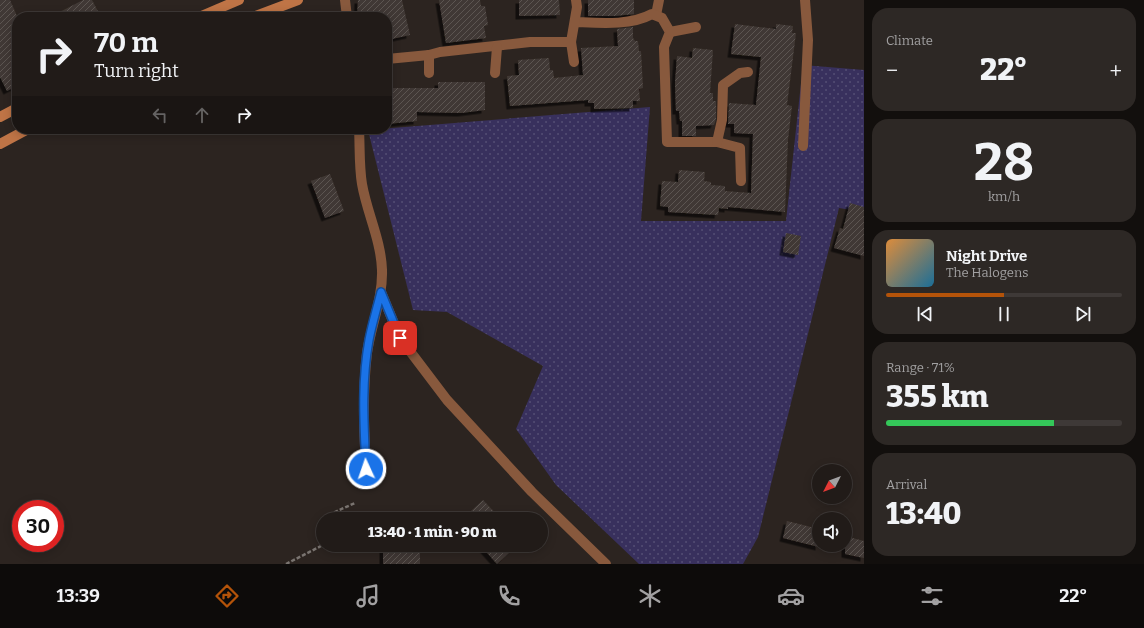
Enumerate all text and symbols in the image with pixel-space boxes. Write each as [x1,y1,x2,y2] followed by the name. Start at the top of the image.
[94,26,158,59] text: 70 m
[28,28,80,80] icon: right
[886,33,933,48] text: Climate
[980,52,1028,88] text: 22°
[886,57,898,84] text: −
[1109,57,1122,84] text: +
[94,60,179,82] text: Turn right
[149,104,171,126] icon: left
[191,104,213,126] icon: ahead
[233,104,255,126] icon: right
[974,131,1034,194] text: 28
[988,189,1020,204] text: km/h
[946,247,1027,265] text: Night Drive
[946,265,1028,280] text: The Halogens
[914,303,936,325] icon: previous
[993,303,1015,325] icon: pause
[1072,303,1094,325] icon: next
[383,321,417,355] pin
[389,327,411,349] icon: arrive
[886,360,955,375] text: Range · 71%
[886,379,988,415] text: 355 km
[345,448,387,490] position arrow
[812,464,852,504] north arrow
[812,464,852,552] map controls
[886,477,927,492] text: Arrival
[886,496,962,532] text: 13:40
[12,500,64,552] speed limit sign: 30
[812,512,852,552] button: sound
[368,523,496,541] text: 13:40 · 1 min · 90 m
[213,582,241,610] icon: directions
[354,582,382,610] icon: music
[495,582,523,610] icon: phone
[636,582,664,610] icon: climate
[777,582,805,610] icon: car
[918,582,946,610] icon: filters
[57,585,100,607] text: 13:39
[1059,585,1087,607] text: 22°

